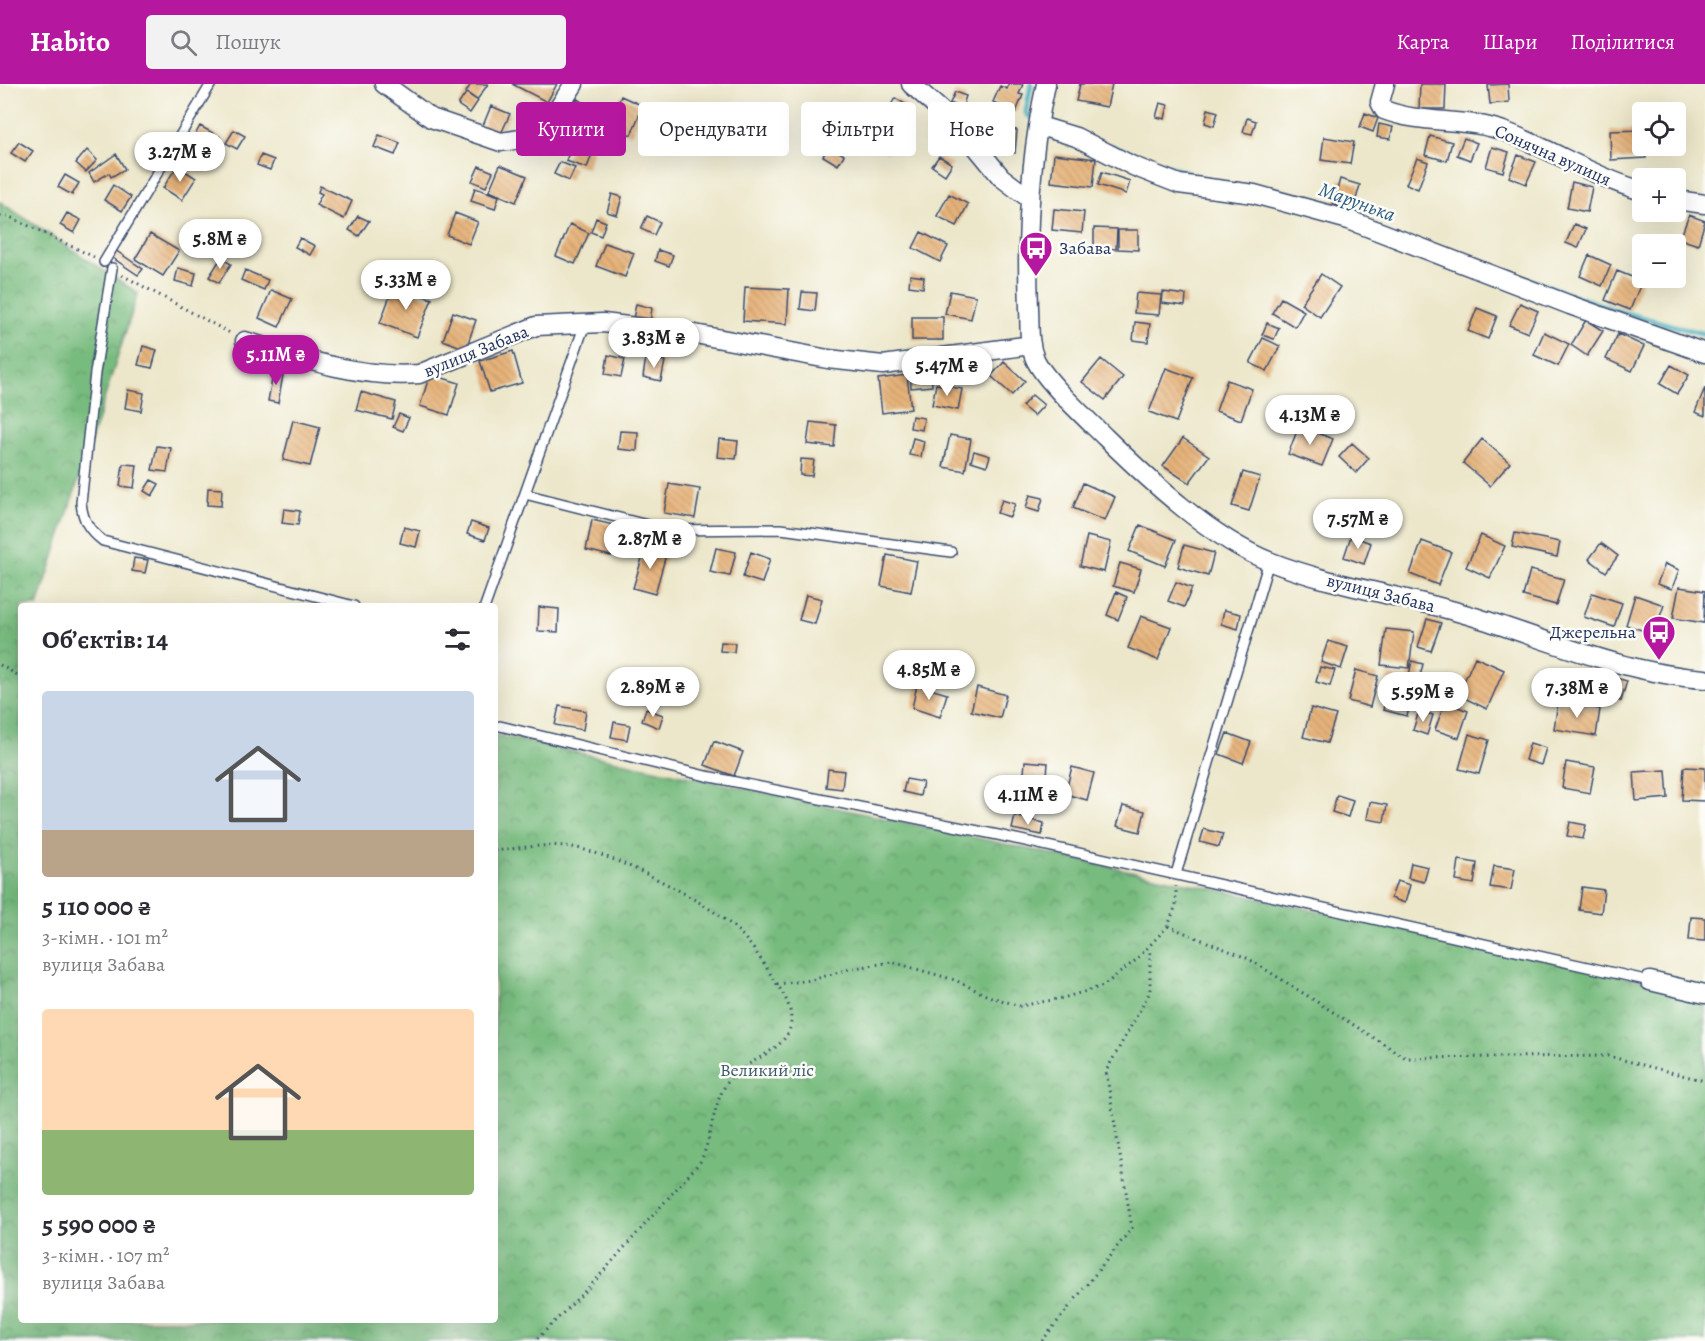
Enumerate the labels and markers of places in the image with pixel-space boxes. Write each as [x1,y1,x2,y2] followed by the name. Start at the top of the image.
[125,132,235,183] pin: 3.27M ₴
[171,219,269,270] pin: 5.8M ₴
[1018,230,1054,277] bus stop icon: Забава
[1059,236,1112,260] place label: Забава
[351,260,461,311] pin: 5.33M ₴
[599,318,709,369] pin: 3.83M ₴
[221,335,331,386] pin: 5.11M ₴
[892,346,1002,397] pin: 5.47M ₴
[1255,395,1365,446] pin: 4.13M ₴
[1303,499,1413,550] pin: 7.57M ₴
[595,519,705,570] pin: 2.87M ₴
[1641,614,1677,661] bus stop icon: Джерельна
[1550,620,1637,644] place label: Джерельна
[874,650,984,701] pin: 4.85M ₴
[598,667,708,718] pin: 2.89M ₴
[1522,668,1632,719] pin: 7.38M ₴
[1368,672,1478,723] pin: 5.59M ₴
[973,775,1083,826] pin: 4.11M ₴

